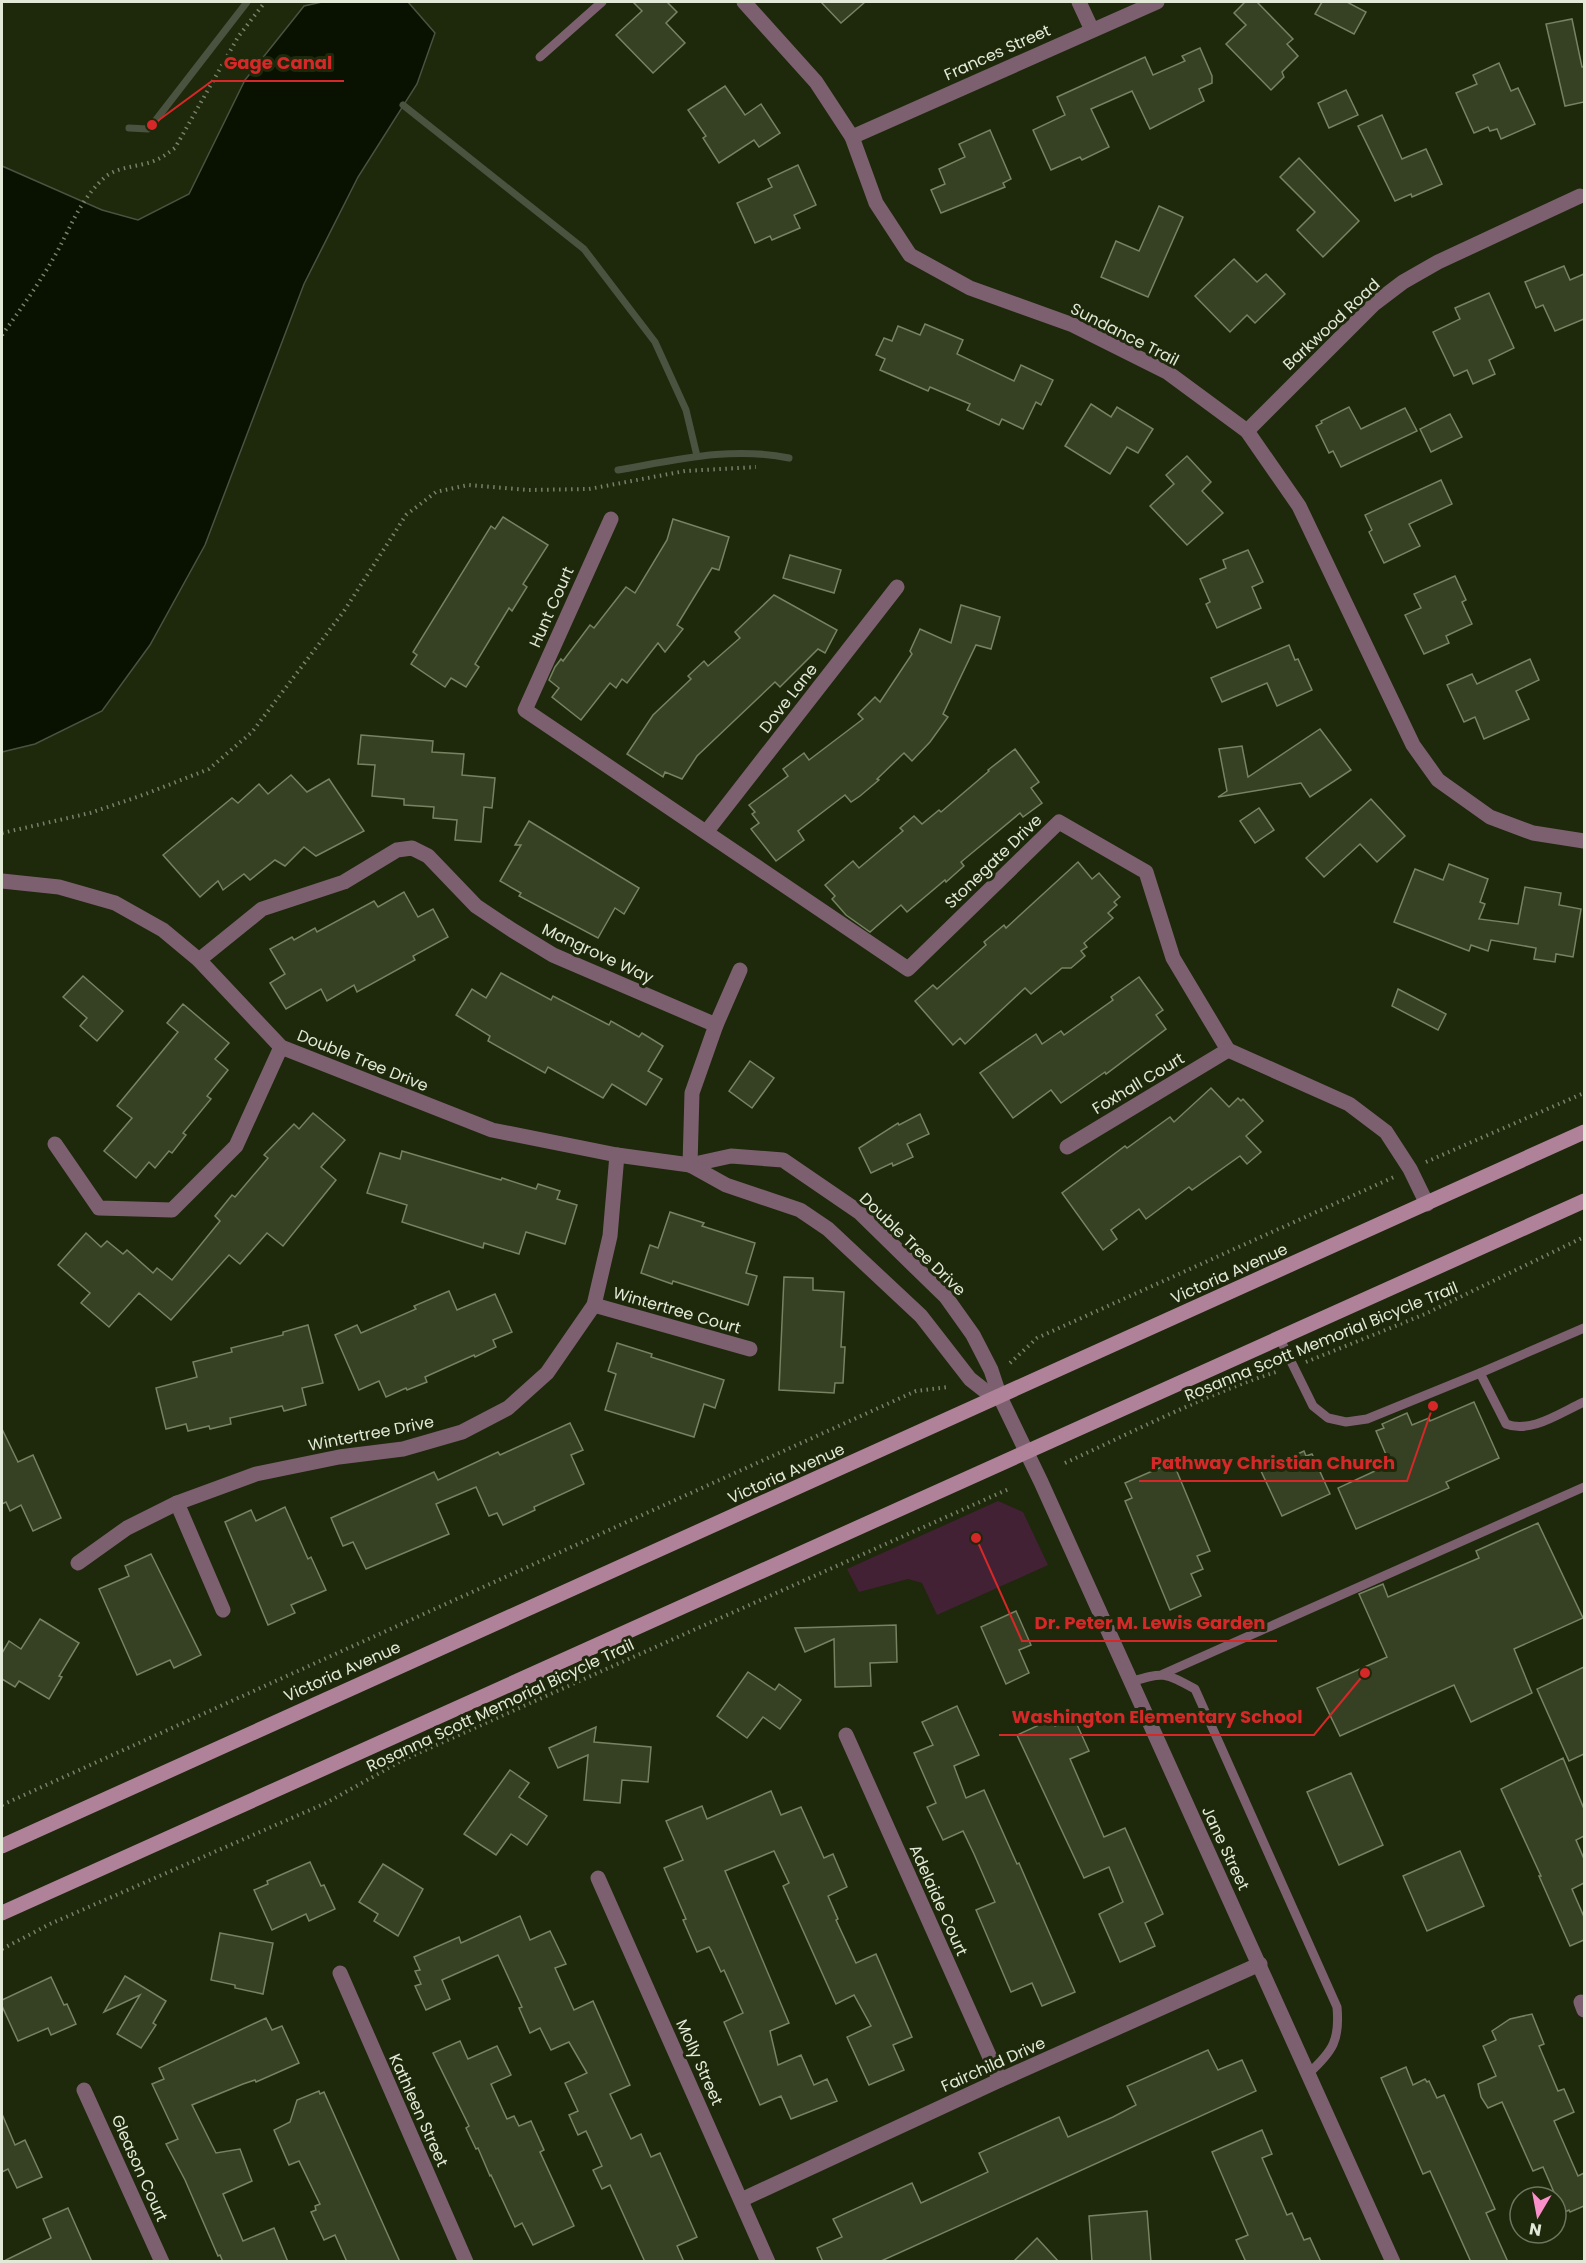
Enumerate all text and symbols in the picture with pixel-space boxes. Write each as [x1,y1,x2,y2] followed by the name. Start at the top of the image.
[940,19,1054,86] street label: Frances Street
[212,45,344,81] callout: Gage Canal
[224,50,332,75] text: Gage Canal
[1278,273,1385,375] street label: Barkwood Road
[1067,297,1183,372] street label: Sundance Trail
[523,563,580,651] street label: Hunt Court
[754,659,823,738] street label: Dove Lane
[940,809,1047,914] street label: Stonegate Drive
[538,918,657,989] street label: Mangrove Way
[294,1024,432,1097] street label: Double Tree Drive
[1088,1047,1189,1120] street label: Foxhall Court
[854,1188,971,1301] street label: Double Tree Drive
[1167,1237,1291,1310] street label: Victoria Avenue
[1181,1276,1461,1407] street label: Rosanna Scott Memorial Bicycle Trail
[610,1281,744,1340] street label: Wintertree Court
[306,1410,436,1457] street label: Wintertree Drive
[724,1437,848,1510] street label: Victoria Avenue
[1139,1445,1407,1481] callout: Pathway Christian Church
[1151,1450,1395,1475] text: Pathway Christian Church
[1022,1605,1277,1641] callout: Dr. Peter M. Lewis Garden
[1035,1610,1265,1635] text: Dr. Peter M. Lewis Garden
[363,1633,638,1778] street label: Rosanna Scott Memorial Bicycle Trail
[280,1635,404,1708] street label: Victoria Avenue
[999,1699,1314,1735] callout: Washington Elementary School
[1012,1704,1302,1729] text: Washington Elementary School
[1196,1802,1255,1894] street label: Jane Street
[904,1841,973,1960] street label: Adelaide Court
[670,2015,729,2109] street label: Molly Street
[937,2031,1049,2098] street label: Fairchild Drive
[383,2050,454,2171] street label: Kathleen Street
[106,2111,173,2225] street label: Gleason Court
[1508,2185,1568,2245] north arrow
[1528,2217,1543,2242] text: N

